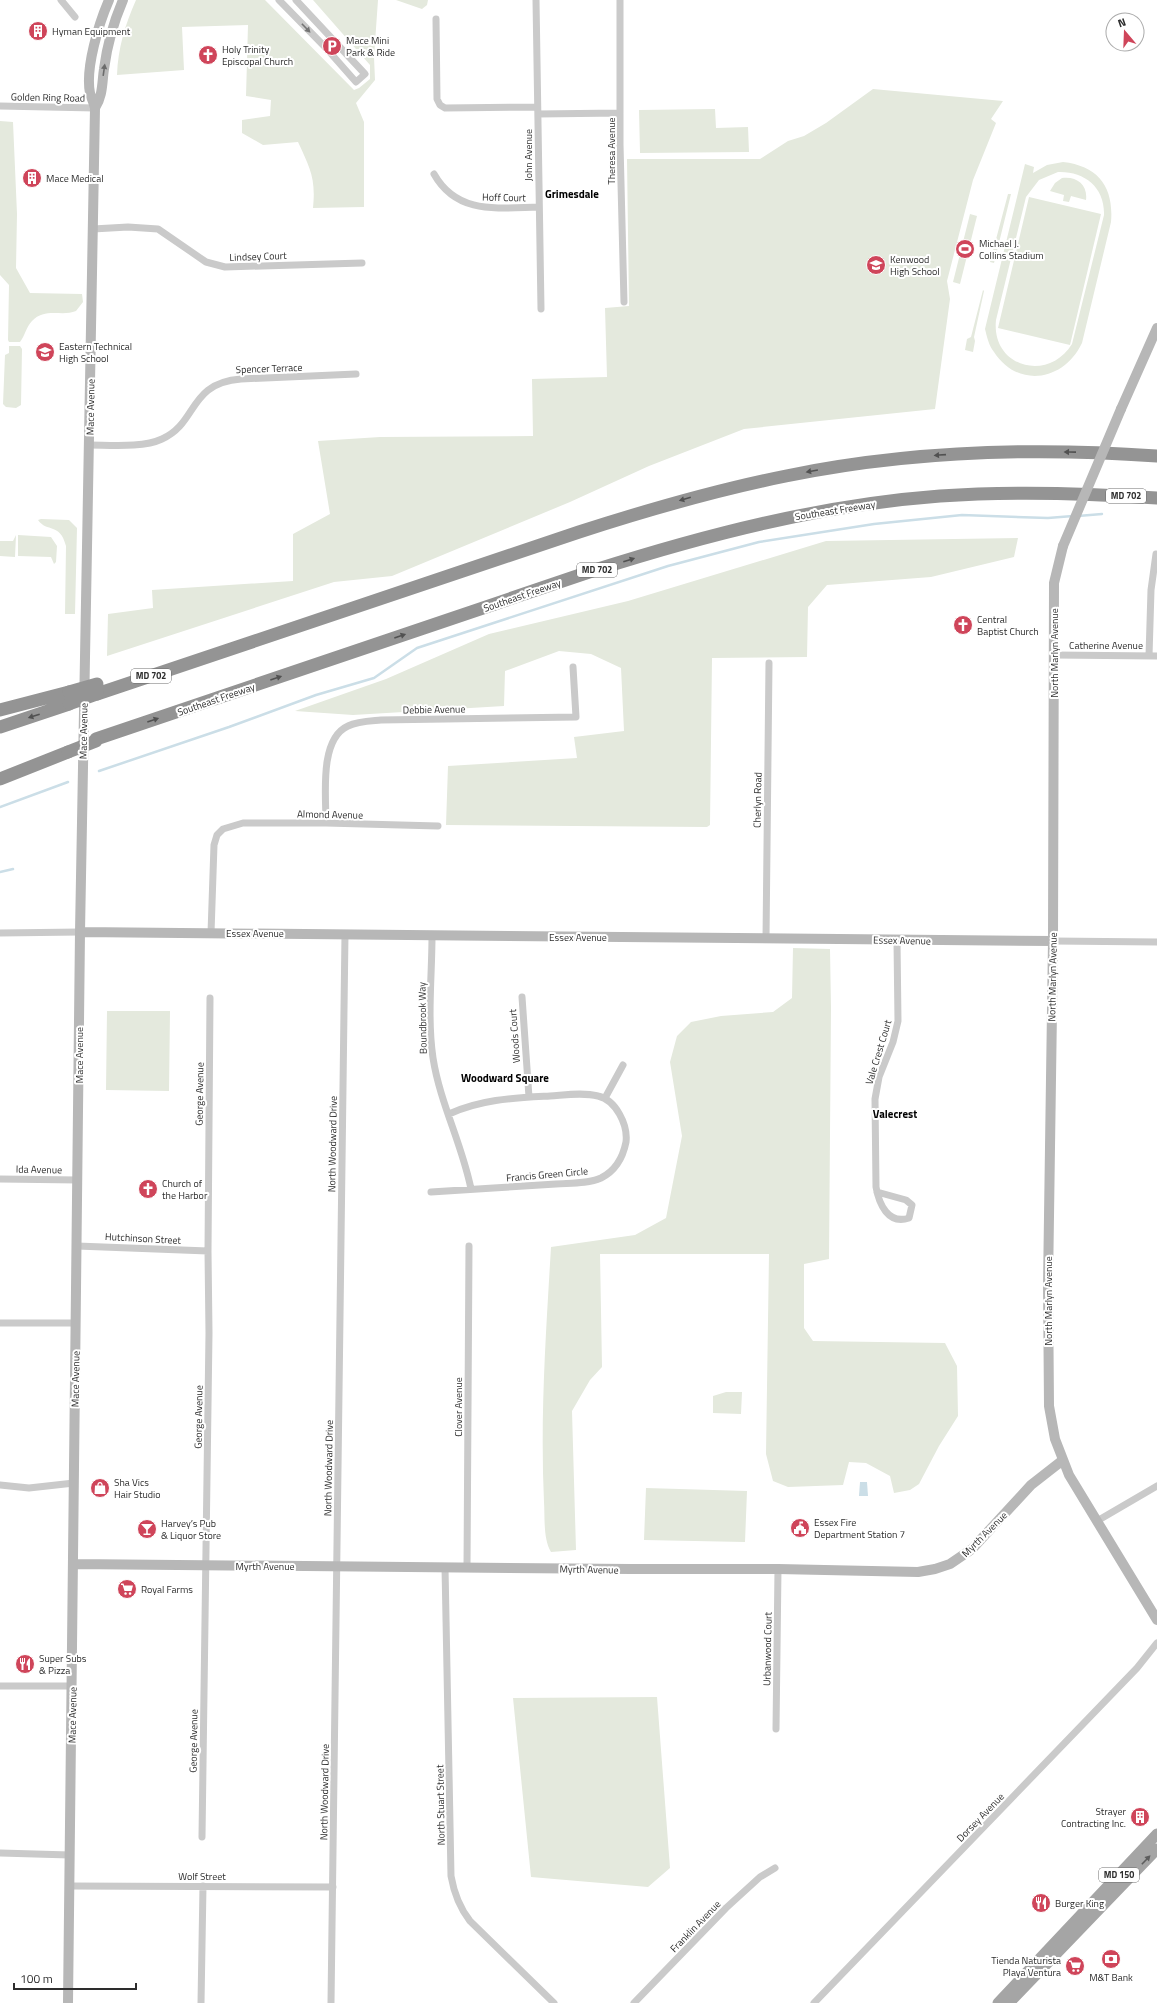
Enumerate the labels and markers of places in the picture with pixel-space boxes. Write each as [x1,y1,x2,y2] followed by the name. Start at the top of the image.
[27,20,49,42] building icon: Hyman Equipment
[52,24,131,39] place label: Hyman Equipment
[346,33,395,60] place label: Mace Mini Park & Ride
[321,35,343,57] parking icon: Mace Mini Park & Ride
[222,42,293,69] place label: Holy Trinity Episcopal Church
[197,44,219,66] church icon: Holy Trinity Episcopal Church
[21,167,43,189] building icon: Mace Medical
[46,171,104,186] place label: Mace Medical
[979,236,1044,263] place label: Michael J. Collins Stadium
[954,238,976,260] sports icon: Michael J. Collins Stadium
[890,252,940,279] place label: Kenwood High School
[865,254,887,276] school or university icon: Kenwood High School
[59,339,132,366] place label: Eastern Technical High School
[34,341,56,363] school or university icon: Eastern Technical High School
[977,612,1039,639] place label: Central Baptist Church
[952,614,974,636] church icon: Central Baptist Church
[162,1176,208,1203] place label: Church of the Harbor
[137,1178,159,1200] church icon: Church of the Harbor
[114,1475,161,1502] place label: Sha Vics Hair Studio
[89,1477,111,1499] shop icon: Sha Vics Hair Studio
[814,1515,905,1542] place label: Essex Fire Department Station 7
[161,1516,221,1543] place label: Harvey’s Pub & Liquor Store
[789,1517,811,1539] public building icon: Essex Fire Department Station 7
[136,1518,158,1540] bar icon: Harvey’s Pub & Liquor Store
[116,1578,138,1600] supermarket icon: Royal Farms
[141,1582,193,1597] place label: Royal Farms
[39,1651,87,1678] place label: Super Subs & Pizza
[14,1653,36,1675] restaurant icon: Super Subs & Pizza
[1061,1804,1127,1831] place label: Strayer Contracting Inc.
[1129,1806,1151,1828] building icon: Strayer Contracting Inc.
[1030,1892,1052,1914] restaurant icon: Burger King
[1055,1896,1104,1911] place label: Burger King
[1100,1948,1122,1970] bank icon: M&T Bank
[991,1953,1061,1980] place label: Tienda Naturista Playa Ventura
[1064,1955,1086,1977] supermarket icon: Tienda Naturista Playa Ventura
[1089,1970,1133,1985] place label: M&T Bank

